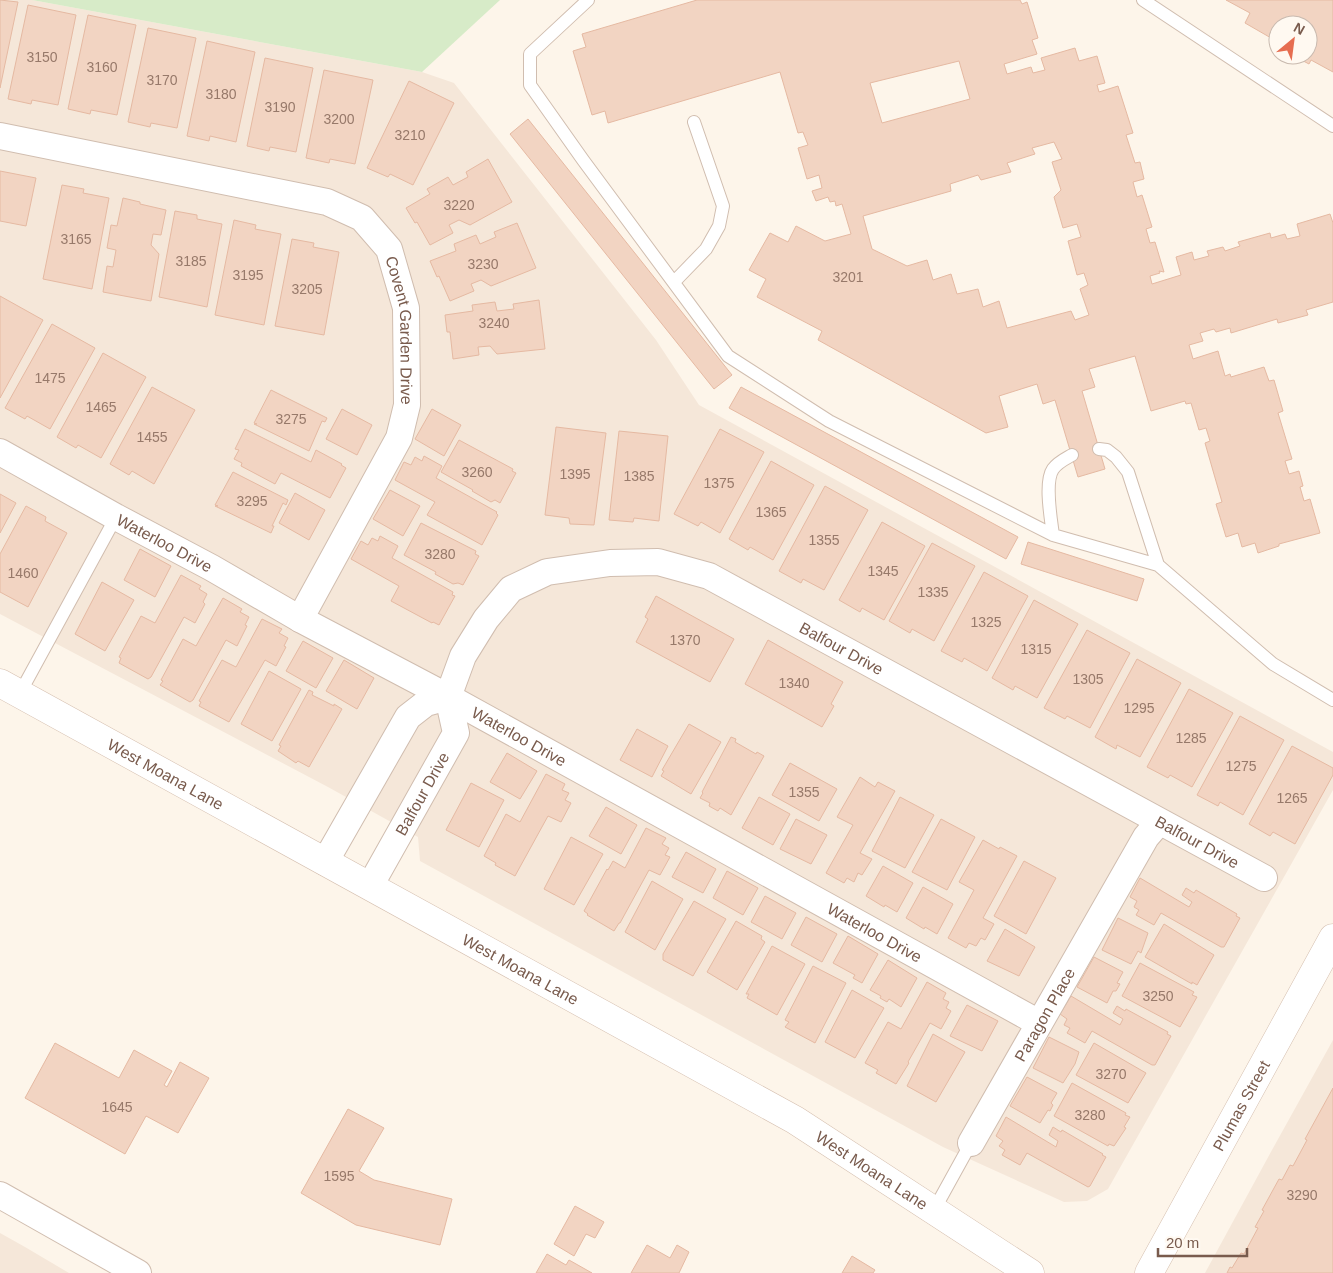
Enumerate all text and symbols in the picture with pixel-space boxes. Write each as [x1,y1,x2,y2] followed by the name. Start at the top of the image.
[1268,15,1318,65] north arrow
[1291,19,1308,38] text: N
[26,49,58,65] house number: 3150
[86,59,118,75] house number: 3160
[146,72,178,88] house number: 3170
[205,86,237,102] house number: 3180
[264,99,296,115] house number: 3190
[323,111,355,127] house number: 3200
[394,127,426,143] house number: 3210
[443,197,475,213] house number: 3220
[60,231,92,247] house number: 3165
[175,253,207,269] house number: 3185
[383,254,415,405] street label: Covent Garden Drive
[467,256,499,272] house number: 3230
[232,267,264,283] house number: 3195
[832,269,864,285] house number: 3201
[291,281,323,297] house number: 3205
[478,315,510,331] house number: 3240
[34,370,66,386] house number: 1475
[85,399,117,415] house number: 1465
[275,411,307,427] house number: 3275
[136,429,168,445] house number: 1455
[461,464,493,480] house number: 3260
[559,466,591,482] house number: 1395
[623,468,655,484] house number: 1385
[703,475,735,491] house number: 1375
[236,493,268,509] house number: 3295
[755,504,787,520] house number: 1365
[114,511,215,575] street label: Waterloo Drive
[808,532,840,548] house number: 1355
[424,546,456,562] house number: 3280
[867,563,899,579] house number: 1345
[7,565,39,581] house number: 1460
[917,584,949,600] house number: 1335
[970,614,1002,630] house number: 1325
[797,619,886,678] street label: Balfour Drive
[669,632,701,648] house number: 1370
[1020,641,1052,657] house number: 1315
[1072,671,1104,687] house number: 1305
[778,675,810,691] house number: 1340
[1123,700,1155,716] house number: 1295
[469,703,569,769] street label: Waterloo Drive
[1175,730,1207,746] house number: 1285
[105,735,227,813] street label: West Moana Lane
[392,749,452,838] street label: Balfour Drive
[1225,758,1257,774] house number: 1275
[788,784,820,800] house number: 1355
[1276,790,1308,806] house number: 1265
[1153,812,1242,871] street label: Balfour Drive
[824,900,925,965] street label: Waterloo Drive
[460,930,582,1008] street label: West Moana Lane
[1011,965,1078,1064] street label: Paragon Place
[1142,988,1174,1004] house number: 3250
[1209,1057,1273,1154] street label: Plumas Street
[1095,1066,1127,1082] house number: 3270
[101,1099,133,1115] house number: 1645
[1074,1107,1106,1123] house number: 3280
[813,1128,931,1213] street label: West Moana Lane
[323,1168,355,1184] house number: 1595
[1286,1187,1318,1203] house number: 3290
[1158,1226,1247,1258] scale bar
[1166,1234,1199,1251] text: 20 m

